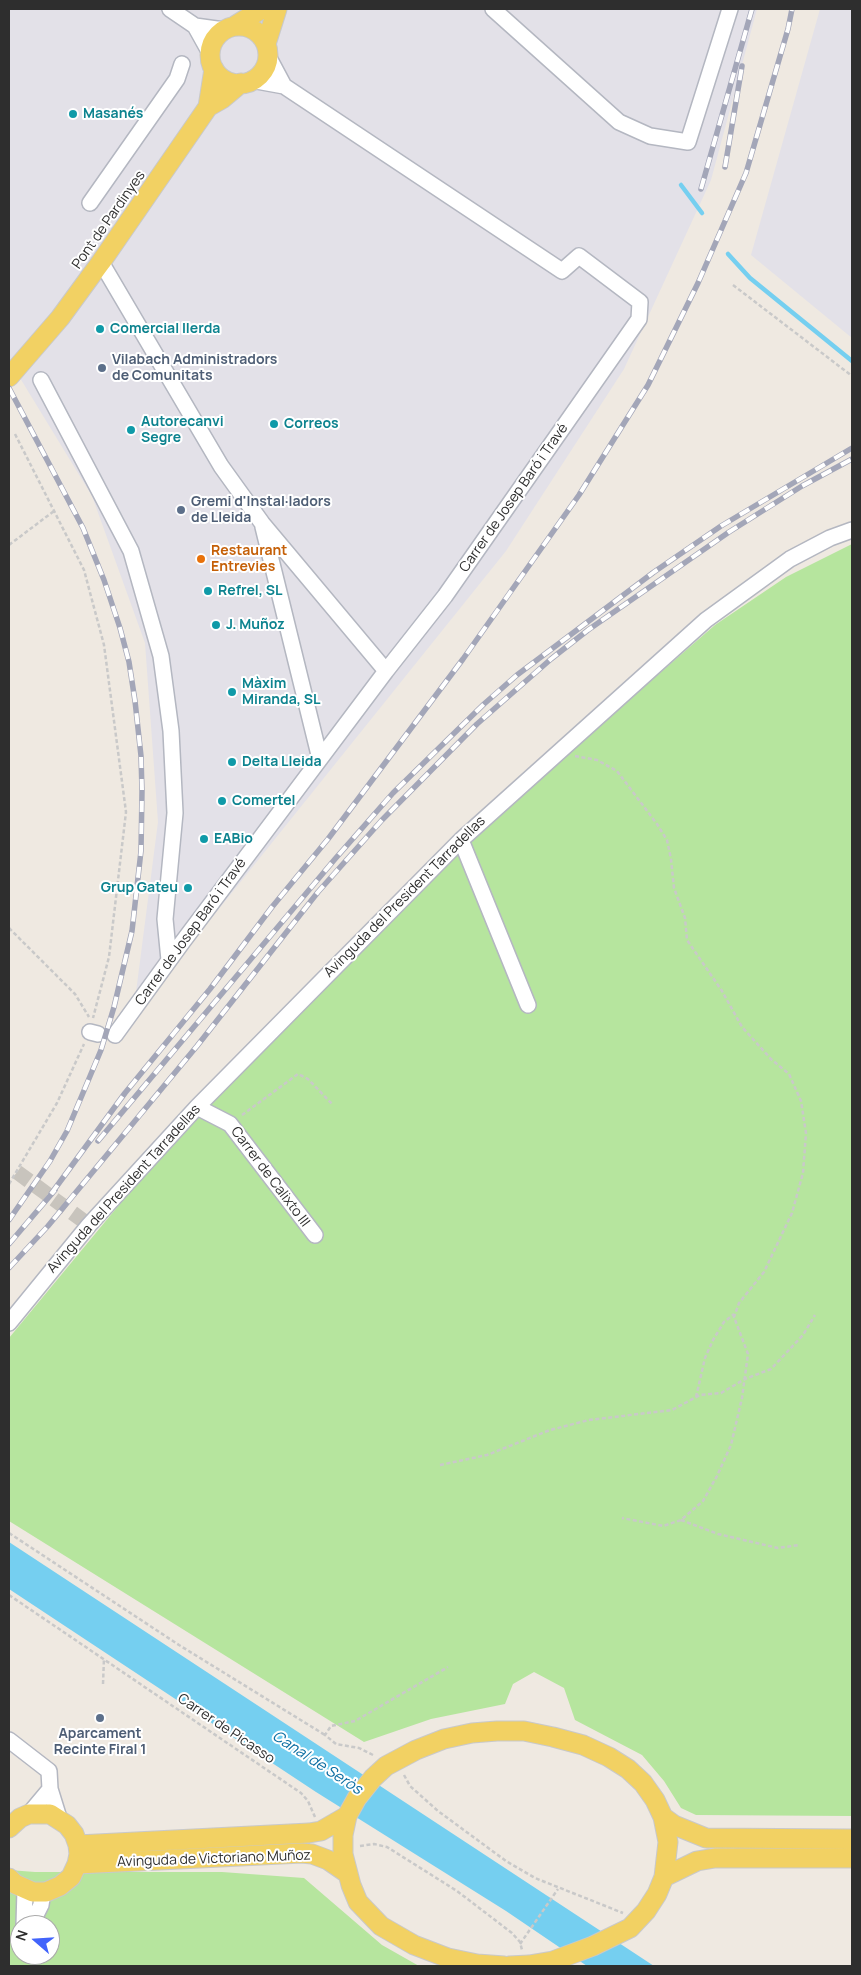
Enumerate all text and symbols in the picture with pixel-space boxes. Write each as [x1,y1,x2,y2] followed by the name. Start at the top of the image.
[83,106,143,122] place label: Masanés
[67,108,79,120] marker: Masanés
[69,168,149,272] street label: Pont de Pardinyes
[110,321,220,337] place label: Comercial Ilerda
[94,323,106,335] marker: Comercial Ilerda
[112,352,277,384] place label: Vilabach Administradors de Comunitats
[96,362,108,374] marker: Vilabach Administradors de Comunitats
[141,414,224,447] place label: Autorecanvi Segre
[284,416,339,432] place label: Correos
[268,418,280,430] marker: Correos
[456,420,572,576] street label: Carrer de Josep Baró i Travé
[125,424,137,436] marker: Autorecanvi Segre
[191,494,331,526] place label: Gremi d'Instal·ladors de Lleida
[175,504,187,516] marker: Gremi d'Instal·ladors de Lleida
[211,543,287,576] place label: Restaurant Entrevies
[195,553,207,565] marker: Restaurant Entrevies
[218,583,282,599] place label: Refrel, SL
[202,585,214,597] marker: Refrel, SL
[226,617,285,633] place label: J. Muñoz
[210,619,222,631] marker: J. Muñoz
[242,676,320,709] place label: Màxim Miranda, SL
[226,686,238,698] marker: Màxim Miranda, SL
[242,754,322,770] place label: Delta Lleida
[226,756,238,768] marker: Delta Lleida
[232,793,296,809] place label: Comertel
[216,795,228,807] marker: Comertel
[321,813,489,981] street label: Avinguda del President Tarradellas
[214,831,253,847] place label: EABio
[198,833,210,845] marker: EABio
[132,855,250,1009] street label: Carrer de Josep Baró i Travé
[101,880,178,896] place label: Grup Gateu
[182,882,194,894] marker: Grup Gateu
[44,1101,204,1277] street label: Avinguda del President Tarradellas
[227,1124,313,1230] street label: Carrer de Calixto III
[174,1690,278,1768] street label: Carrer de Picasso
[94,1712,106,1724] marker: Aparcament Recinte Firal 1
[54,1726,146,1758] place label: Aparcament Recinte Firal 1
[269,1727,365,1799] water label: Canal de Seròs
[117,1847,311,1871] street label: Avinguda de Victoriano Muñoz
[10,1915,60,1965] north arrow
[11,1927,32,1943] text: N

